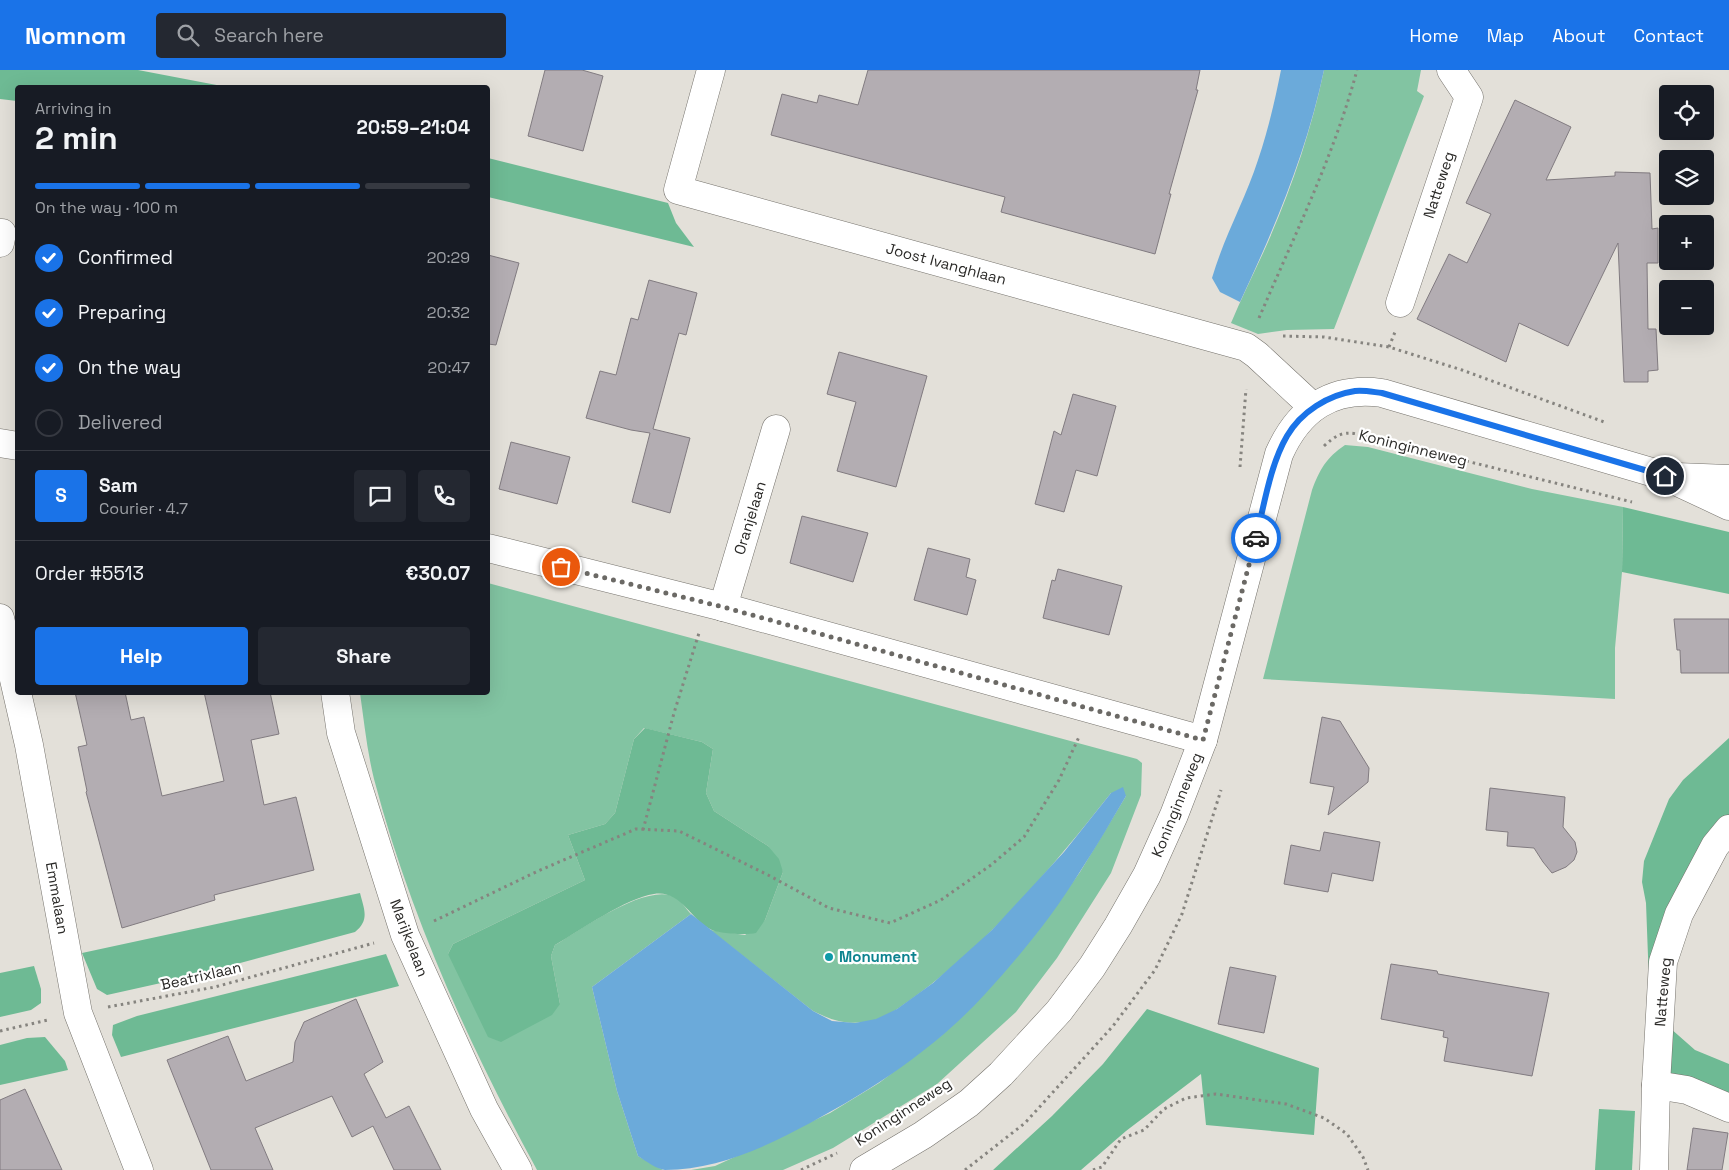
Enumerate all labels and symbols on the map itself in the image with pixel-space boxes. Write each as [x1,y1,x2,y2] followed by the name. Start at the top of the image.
[1419,149,1458,221] street label: Natteweg
[884,238,1008,289] street label: Joost Ivanghlaan
[1357,425,1469,470] street label: Koninginneweg
[1644,455,1686,497] pin
[729,479,770,557] street label: Oranjelaan
[1231,513,1281,563] courier
[540,546,582,588] pin
[1147,750,1206,860] street label: Koninginneweg
[42,860,73,936] street label: Emmalaan
[386,896,433,979] street label: Marijkelaan
[839,947,917,966] place label: Monument
[823,951,835,963] marker: Monument
[159,957,243,994] street label: Beatrixlaan
[1650,957,1675,1027] street label: Natteweg
[851,1073,954,1150] street label: Koninginneweg

